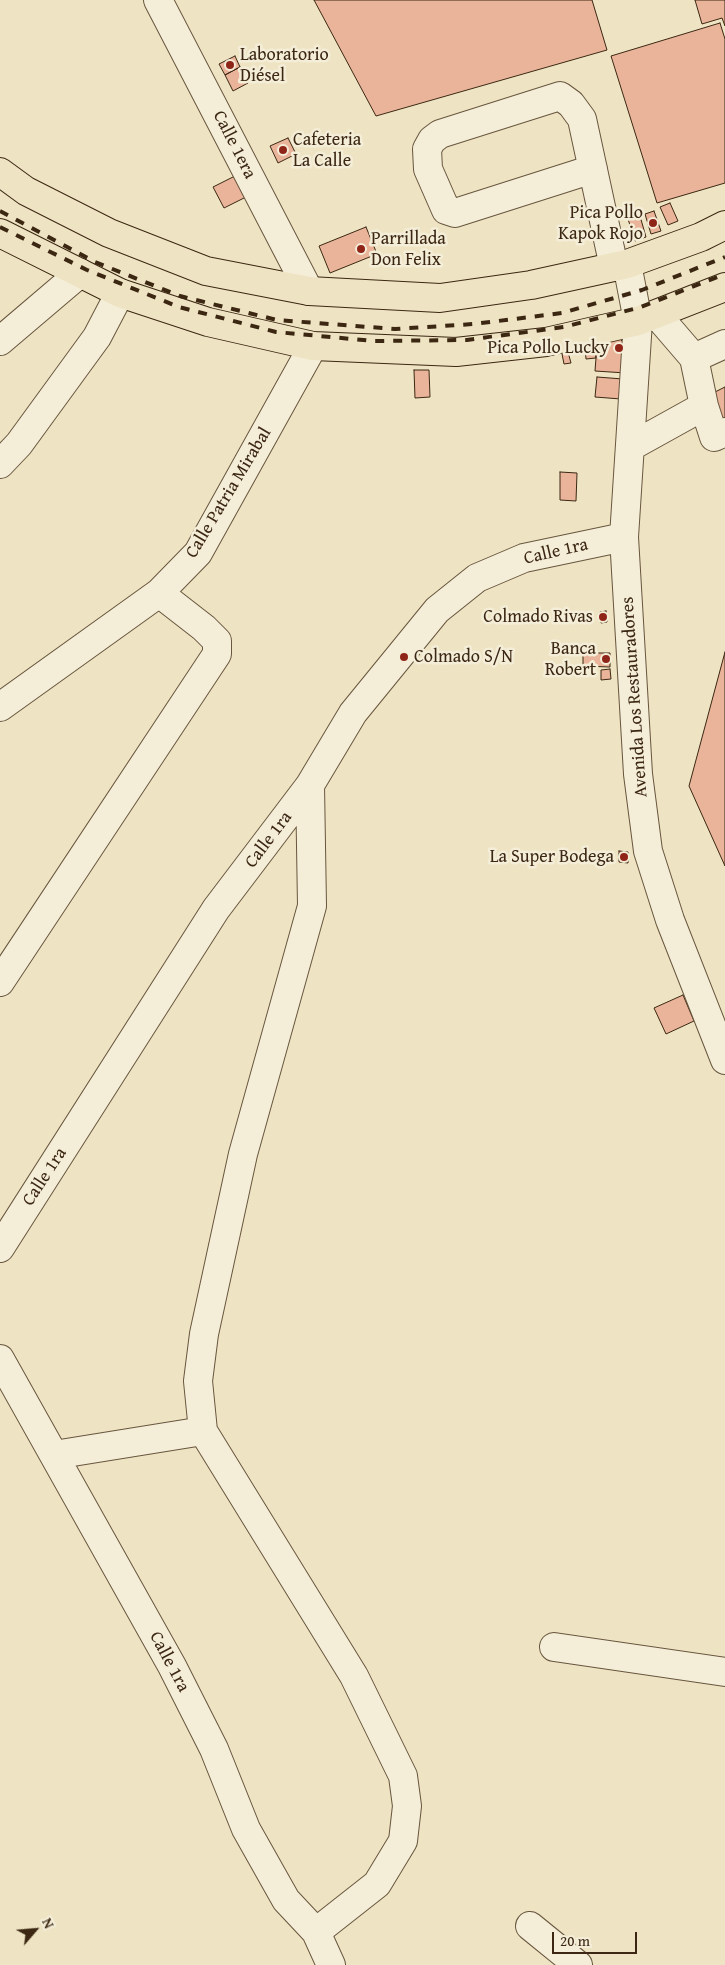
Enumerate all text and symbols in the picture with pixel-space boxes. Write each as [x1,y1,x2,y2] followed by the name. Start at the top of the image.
[240,44,329,86] place label: Laboratorio Diésel
[224,59,236,71] marker: Laboratorio Diésel
[208,107,260,183] street label: Calle 1era
[293,129,361,172] place label: Cafeteria La Calle
[277,144,289,156] marker: Cafeteria La Calle
[558,202,643,244] place label: Pica Pollo Kapok Rojo
[647,217,659,229] marker: Pica Pollo Kapok Rojo
[371,228,446,270] place label: Parrillada Don Felix
[355,243,367,255] marker: Parrillada Don Felix
[487,337,609,359] place label: Pica Pollo Lucky
[613,342,625,354] marker: Pica Pollo Lucky
[181,424,277,562] street label: Calle Patria Mirabal
[522,534,590,570] street label: Calle 1ra
[617,596,653,798] street label: Avenida Los Restauradores
[483,606,593,628] place label: Colmado Rivas
[597,611,609,623] marker: Colmado Rivas
[545,638,596,681] place label: Banca Robert
[414,646,513,668] place label: Colmado S/N
[398,651,410,663] marker: Colmado S/N
[600,653,612,665] marker: Banca Robert
[241,807,297,873] street label: Calle 1ra
[490,846,614,868] place label: La Super Bodega
[618,851,630,863] marker: La Super Bodega
[18,1144,72,1210] street label: Calle 1ra
[144,1628,194,1696] street label: Calle 1ra
[10,1905,60,1955] north arrow
[37,1914,59,1932] text: N
[555,1922,640,1954] scale bar
[560,1930,590,1951] text: 20 m

